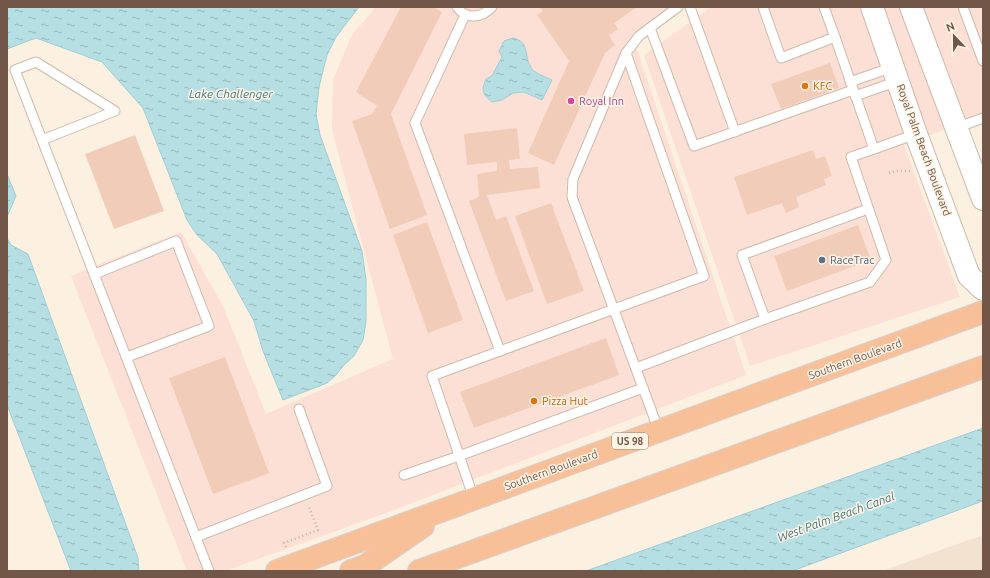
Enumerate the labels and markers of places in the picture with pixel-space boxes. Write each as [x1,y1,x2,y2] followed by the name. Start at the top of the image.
[813,80,832,92] place label: KFC
[800,81,810,91] marker: KFC
[579,95,624,107] place label: Royal Inn
[566,96,576,106] marker: Royal Inn
[830,254,874,266] place label: RaceTrac
[817,255,827,265] marker: RaceTrac
[542,395,588,407] place label: Pizza Hut
[529,396,539,406] marker: Pizza Hut

